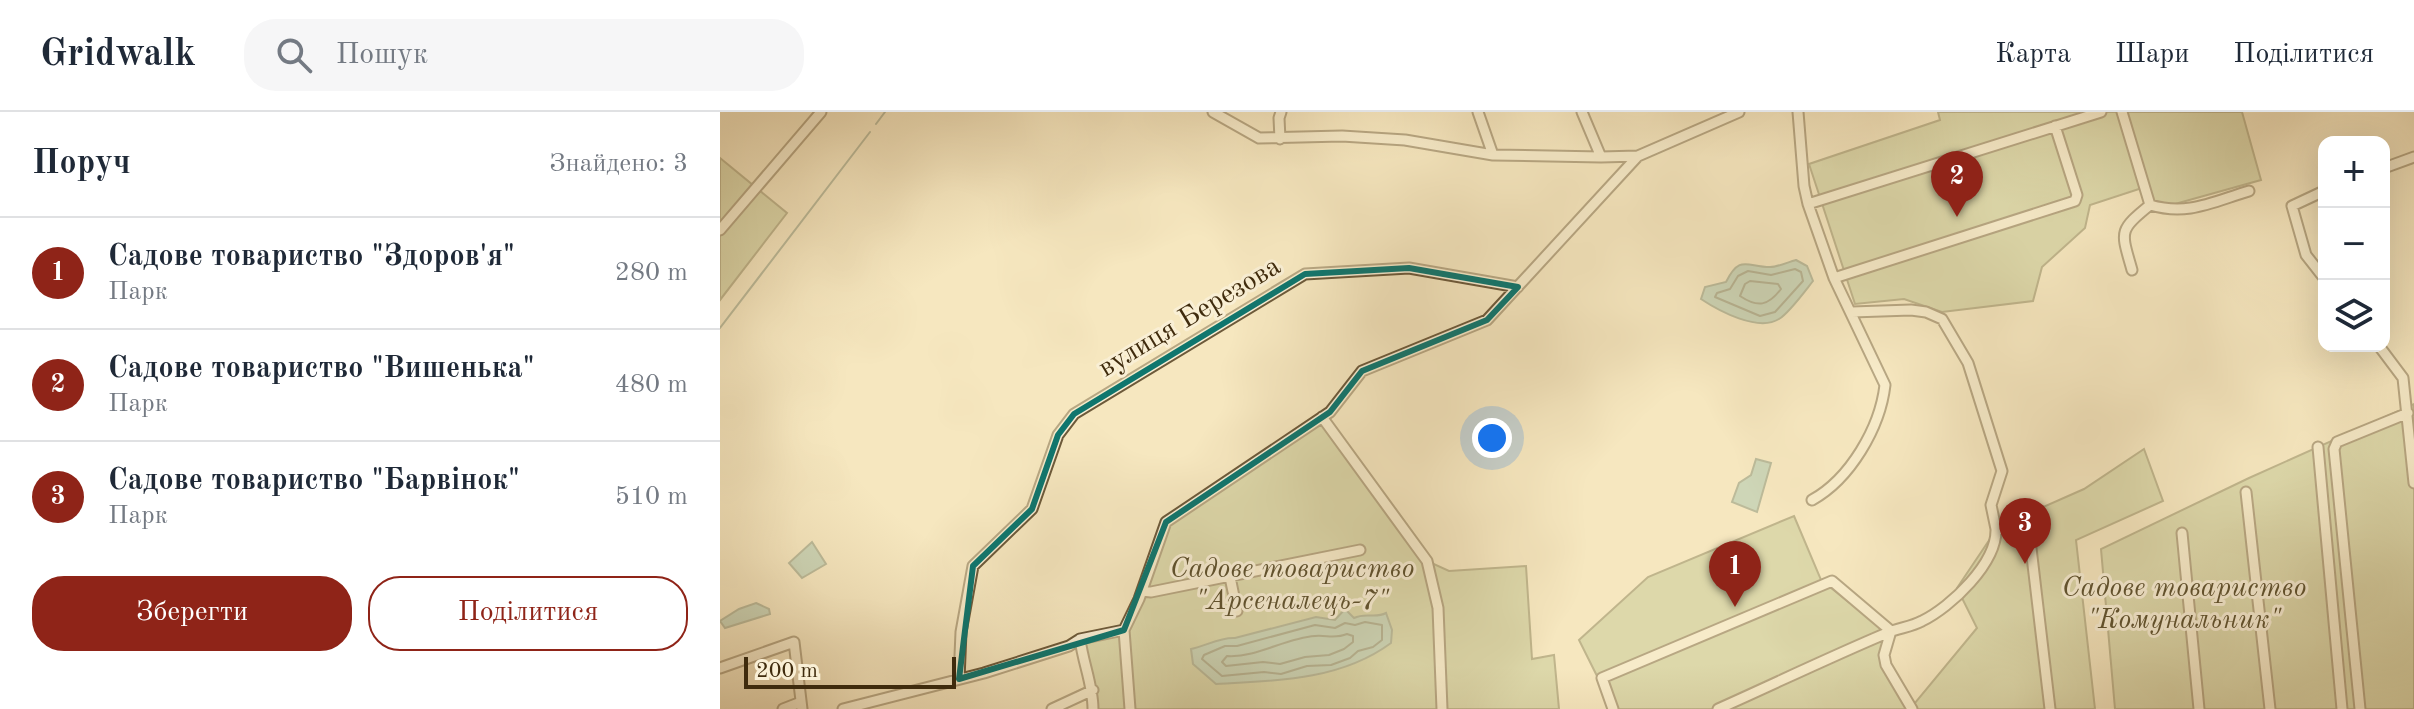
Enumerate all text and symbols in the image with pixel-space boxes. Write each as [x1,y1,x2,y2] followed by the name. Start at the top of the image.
[244,19,804,91] search box
[272,33,316,77] icon: search
[40,36,196,74] text: Gridwalk
[336,40,428,70] text: Пошук
[1995,41,2071,69] text: Карта
[2115,41,2189,69] text: Шари
[2233,41,2374,69] text: Поділитися
[2318,136,2390,352] map controls
[2318,136,2390,208] button: +
[32,147,131,181] text: Поруч
[549,151,688,177] text: Знайдено: 3
[1931,151,1983,217] pin: 2
[2318,208,2390,280] button: −
[108,242,515,272] text: Садове товариство "Здоров'я"
[1094,253,1286,383] street label: вулиця Березова
[50,260,66,286] text: 1
[615,260,688,286] text: 280 m
[108,279,168,305] text: Парк
[2318,280,2390,352] button: layers
[108,354,535,384] text: Садове товариство "Вишенька"
[50,372,66,398] text: 2
[615,372,688,398] text: 480 m
[108,391,168,417] text: Парк
[1472,418,1512,458] your location
[108,466,520,496] text: Садове товариство "Барвінок"
[50,484,66,510] text: 3
[615,484,688,510] text: 510 m
[1999,498,2051,564] pin: 3
[108,503,168,529] text: Парк
[1709,541,1761,607] pin: 1
[1170,556,1414,616] park label: Садове товариство "Арсеналець-7"
[2062,575,2306,635] park label: Садове товариство "Комунальник"
[32,576,352,651] button: Зберегти
[368,576,688,651] button: Поділитися
[744,653,956,689] scale bar
[756,660,818,682] text: 200 m

